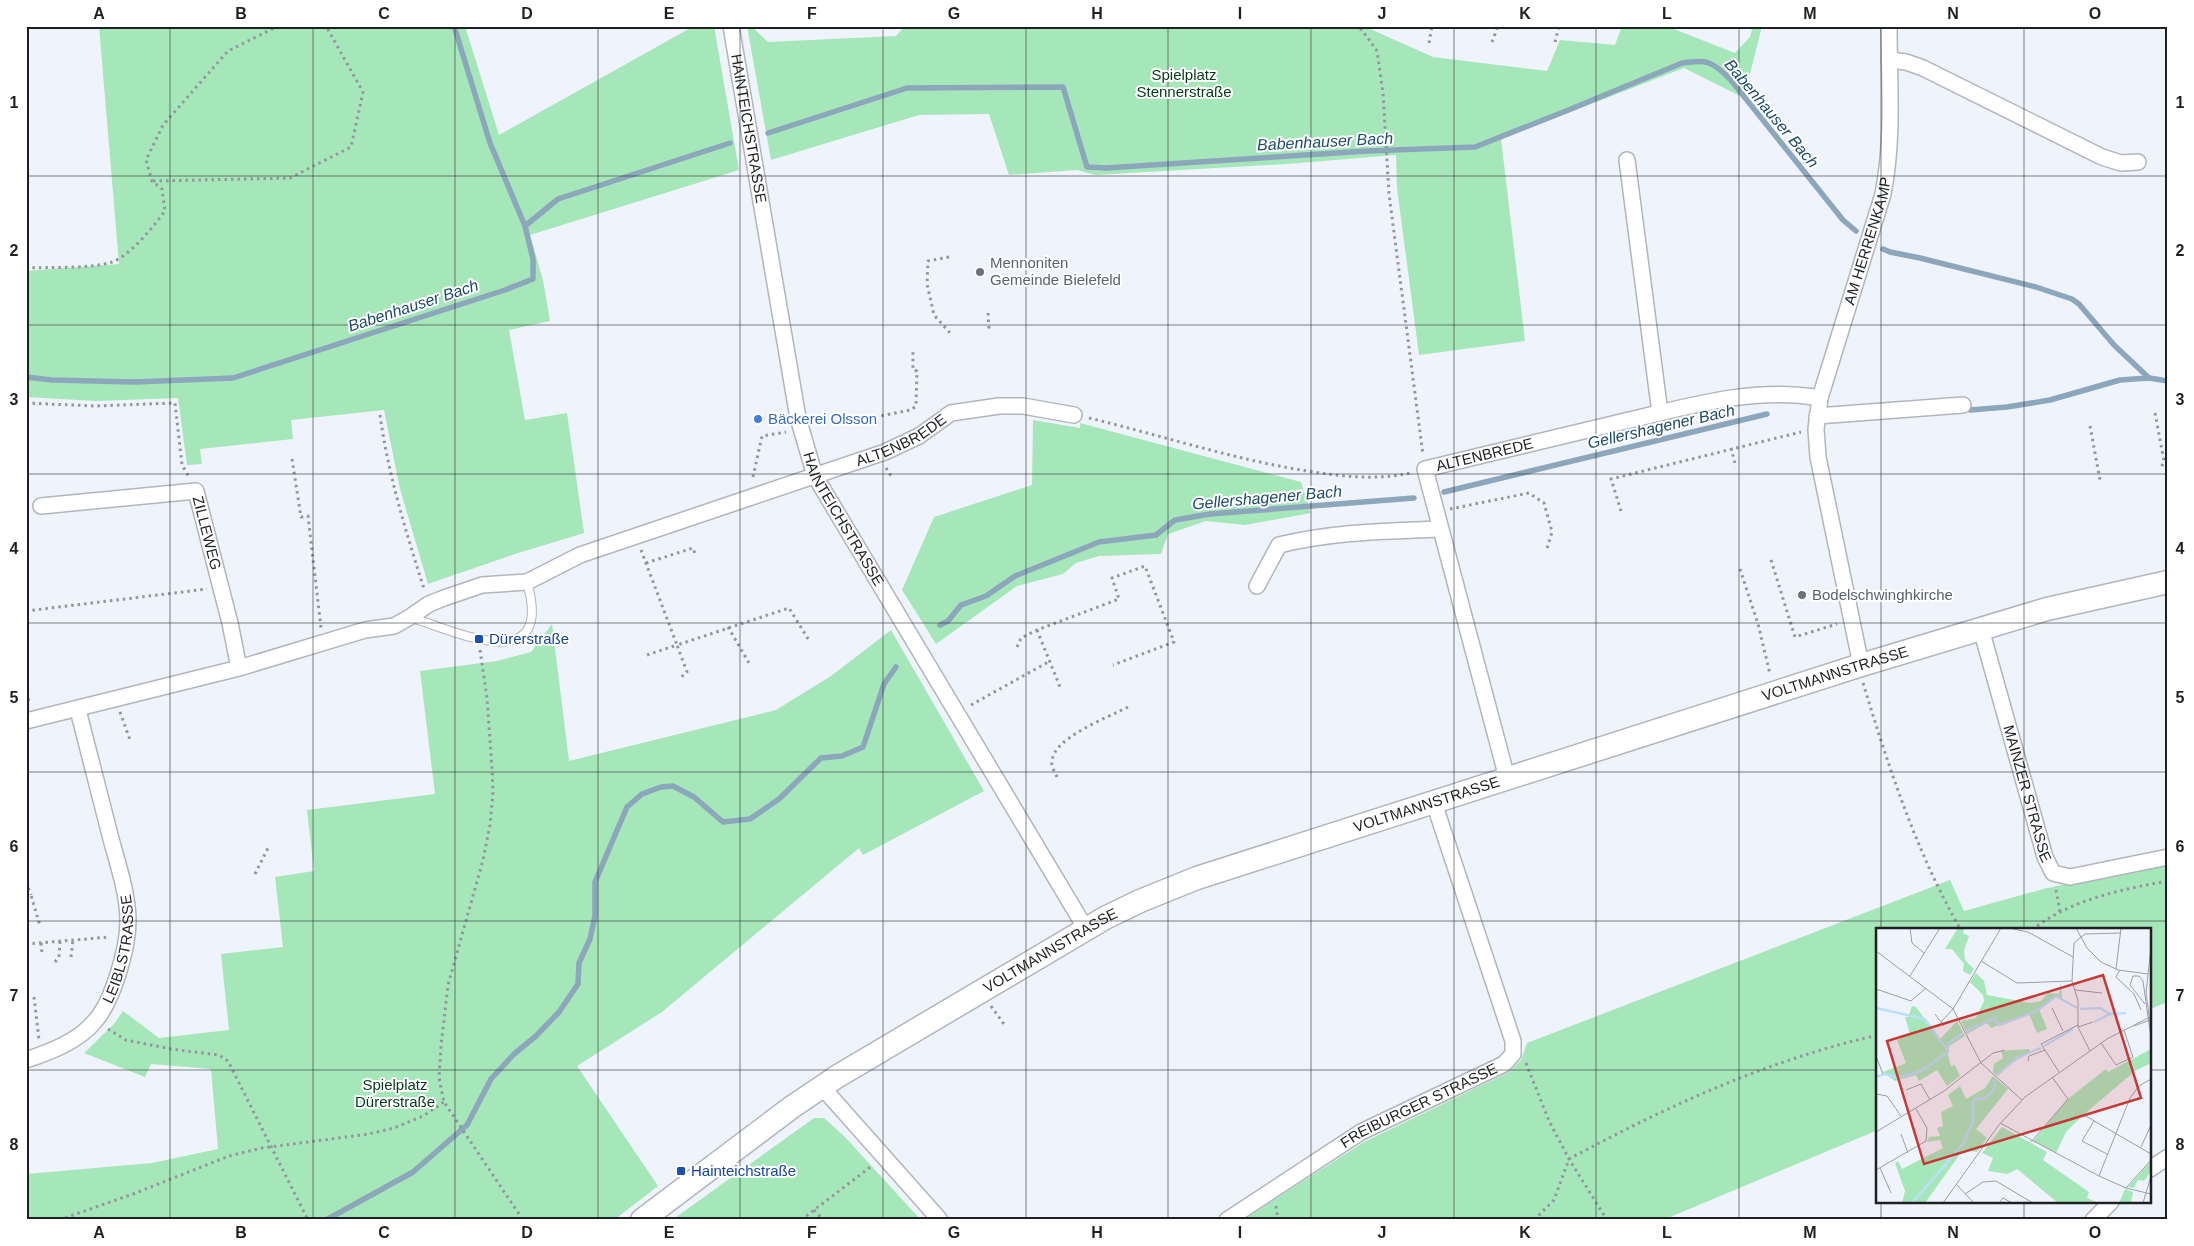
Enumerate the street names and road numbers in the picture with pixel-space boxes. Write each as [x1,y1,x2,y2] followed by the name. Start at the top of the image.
[728,53,770,204] street label: HAINTEICHSTRASSE
[1840,176,1894,307] street label: AM HERRENKAMP
[854,410,949,469] street label: ALTENBREDE
[1434,434,1535,474] street label: ALTENBREDE
[800,450,888,589] street label: HAINTEICHSTRASSE
[190,494,225,572] street label: ZILLEWEG
[1760,642,1910,704] street label: VOLTMANNSTRASSE
[2000,723,2055,865] street label: MAINZER STRASSE
[1351,773,1502,835] street label: VOLTMANNSTRASSE
[99,893,136,1006] street label: LEIBLSTRASSE
[980,904,1120,996] street label: VOLTMANNSTRASSE
[1337,1059,1500,1151] street label: FREIBURGER STRASSE

